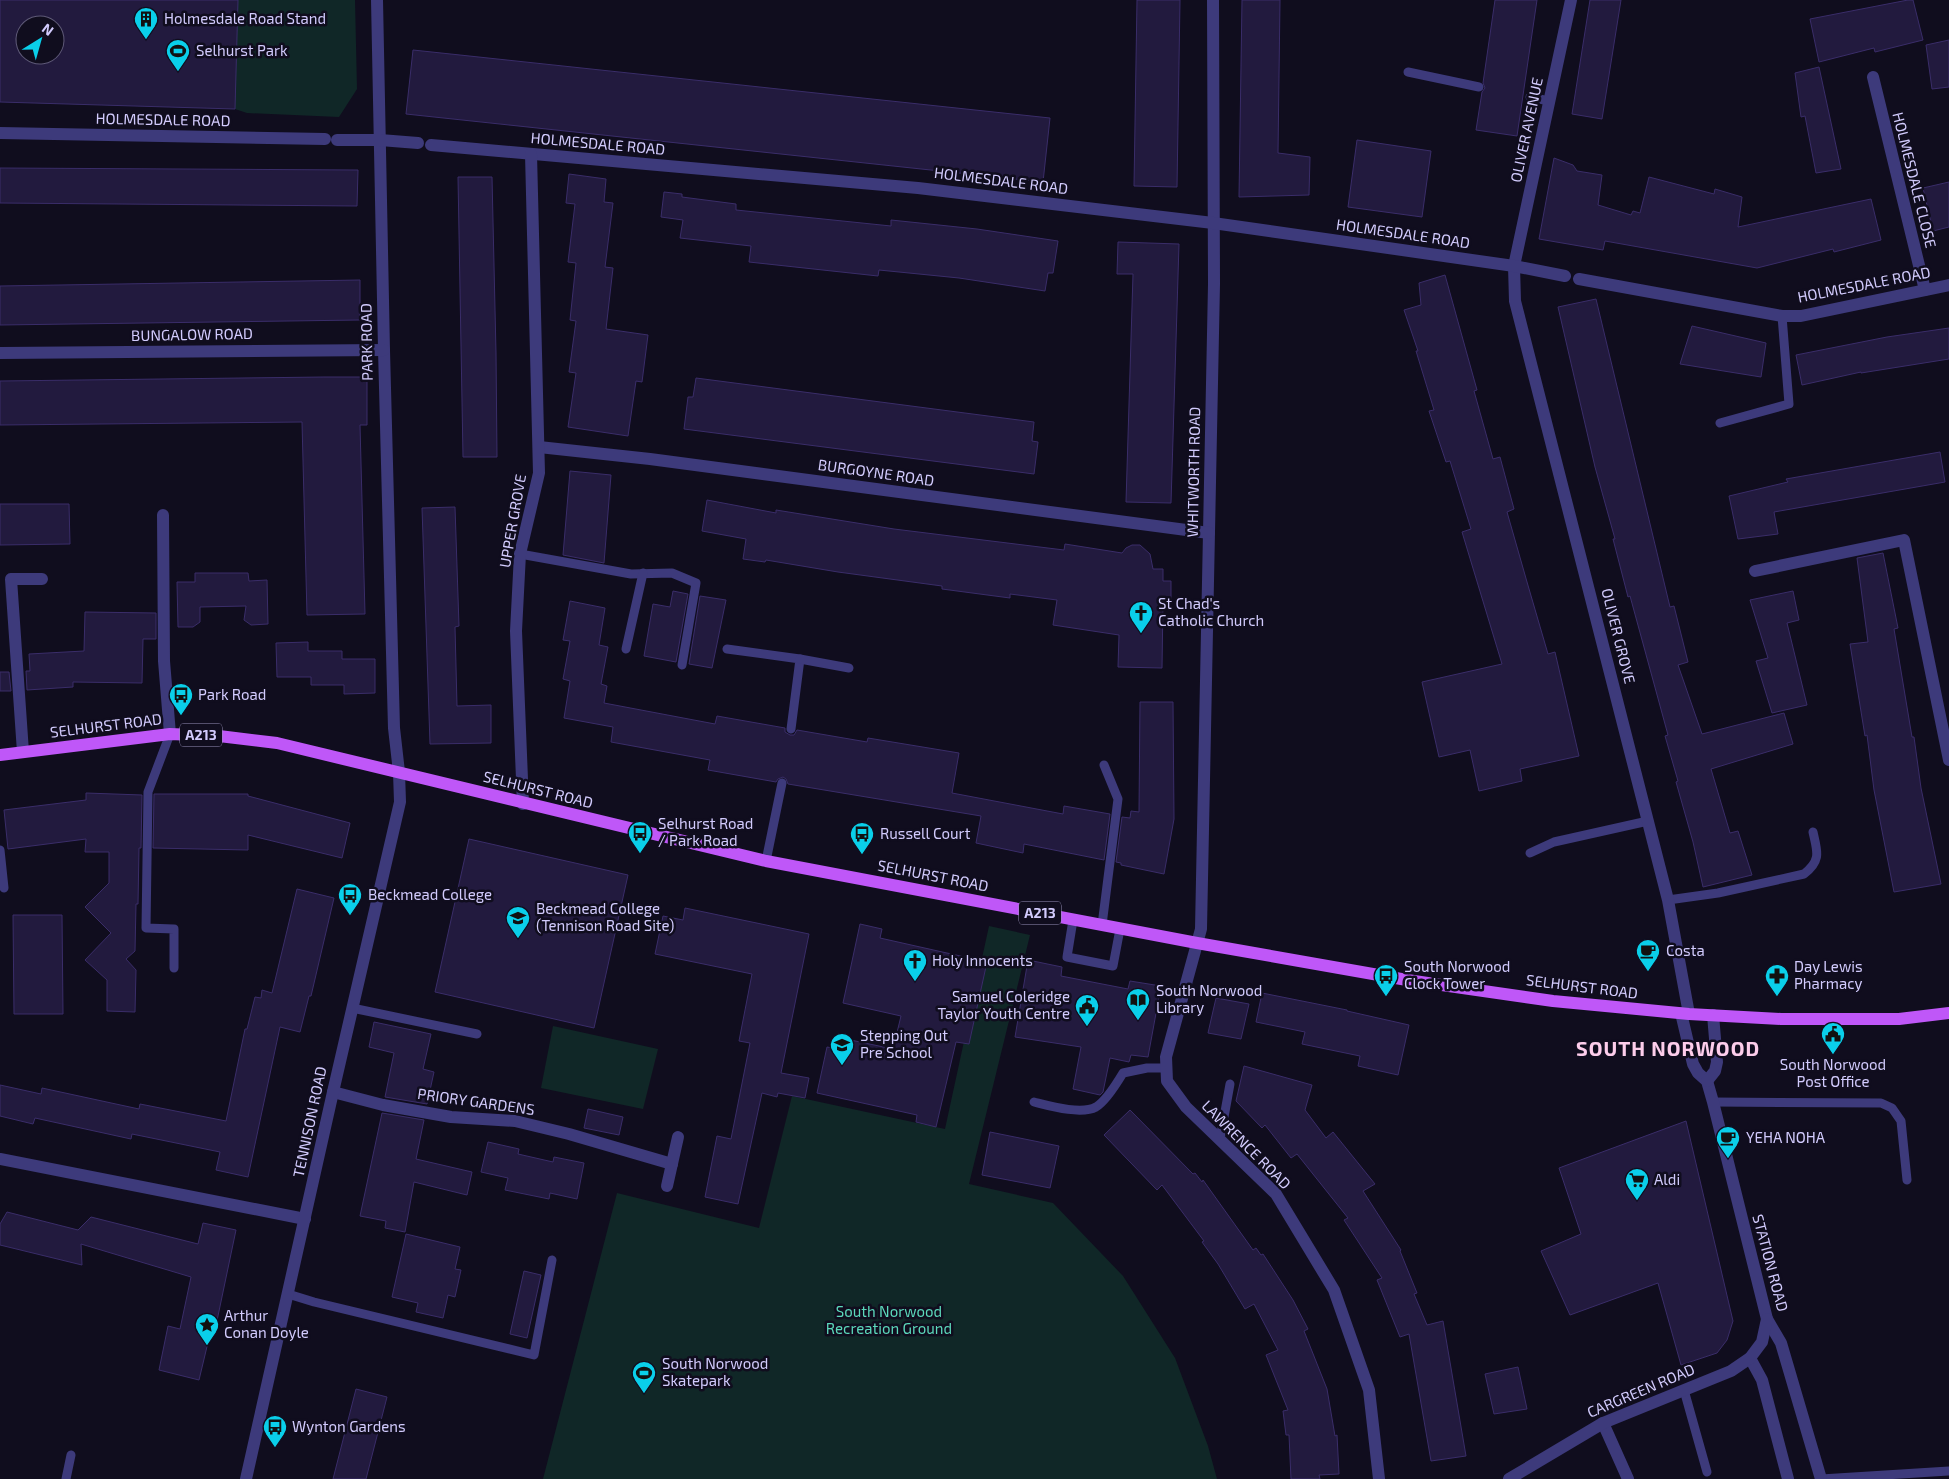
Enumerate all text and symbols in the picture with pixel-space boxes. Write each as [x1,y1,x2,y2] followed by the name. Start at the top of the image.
[133,6,159,40] building icon: Holmesdale Road Stand
[164,9,326,27] place label: Holmesdale Road Stand
[15,15,65,65] north arrow
[39,19,57,39] text: N
[165,38,191,72] sports icon: Selhurst Park
[196,41,288,59] place label: Selhurst Park
[1506,76,1546,184] street label: OLIVER AVENUE
[95,109,231,129] street label: HOLMESDALE ROAD
[1889,110,1941,249] street label: HOLMESDALE CLOSE
[530,128,666,158] street label: HOLMESDALE ROAD
[933,163,1069,197] street label: HOLMESDALE ROAD
[1335,215,1471,251] street label: HOLMESDALE ROAD
[1796,262,1932,306] street label: HOLMESDALE ROAD
[356,303,376,381] street label: PARK ROAD
[131,324,253,344] street label: BUNGALOW ROAD
[1183,406,1203,538] street label: WHITWORTH ROAD
[817,455,935,489] street label: BURGOYNE ROAD
[495,473,529,569] street label: UPPER GROVE
[1598,586,1640,685] street label: OLIVER GROVE
[1158,594,1264,629] place label: St Chad's Catholic Church
[1128,600,1154,634] church icon: St Chad's Catholic Church
[168,682,194,716] bus stop icon: Park Road
[198,685,266,703] place label: Park Road
[49,709,163,741] street label: SELHURST ROAD
[180,724,222,746] road number: A213
[482,767,595,811] street label: SELHURST ROAD
[658,814,753,849] place label: Selhurst Road / Park Road
[627,820,653,854] bus stop icon: Selhurst Road / Park Road
[849,821,875,855] bus stop icon: Russell Court
[880,824,971,842] place label: Russell Court
[876,855,990,895] street label: SELHURST ROAD
[337,882,363,916] bus stop icon: Beckmead College
[368,885,492,903] place label: Beckmead College
[536,899,674,934] place label: Beckmead College (Tennison Road Site)
[1019,901,1061,924] road number: A213
[505,905,531,939] school or university icon: Beckmead College (Tennison Road Site)
[1635,938,1661,972] cafe icon: Costa
[1666,941,1705,959] place label: Costa
[902,948,928,982] church icon: Holy Innocents
[932,951,1033,969] place label: Holy Innocents
[1404,957,1510,992] place label: South Norwood Clock Tower
[1794,957,1863,992] place label: Day Lewis Pharmacy
[1373,963,1399,997] bus stop icon: South Norwood Clock Tower
[1764,963,1790,997] pharmacy icon: Day Lewis Pharmacy
[1525,970,1639,1002] street label: SELHURST ROAD
[1156,981,1262,1016] place label: South Norwood Library
[938,987,1070,1022] place label: Samuel Coleridge Taylor Youth Centre
[1125,987,1151,1021] library icon: South Norwood Library
[1074,993,1100,1027] public building icon: Samuel Coleridge Taylor Youth Centre
[1820,1021,1846,1055] public building icon: South Norwood Post Office
[860,1026,948,1061] place label: Stepping Out Pre School
[829,1032,855,1066] school or university icon: Stepping Out Pre School
[1576,1036,1760,1060] district label: SOUTH NORWOOD
[1780,1055,1886,1090] place label: South Norwood Post Office
[288,1065,330,1179] street label: TENNISON ROAD
[416,1084,536,1118] street label: PRIORY GARDENS
[1199,1096,1295,1192] street label: LAWRENCE ROAD
[1715,1125,1741,1159] cafe icon: YEHA NOHA
[1746,1128,1826,1146] place label: YEHA NOHA
[1624,1167,1650,1201] supermarket icon: Aldi
[1654,1170,1680,1188] place label: Aldi
[1749,1212,1793,1313] street label: STATION ROAD
[826,1302,952,1337] park label: South Norwood Recreation Ground
[224,1306,309,1341] place label: Arthur Conan Doyle
[194,1312,220,1346] place icon: Arthur Conan Doyle
[662,1354,768,1389] place label: South Norwood Skatepark
[1584,1359,1697,1421] street label: CARGREEN ROAD
[631,1360,657,1394] sports icon: South Norwood Skatepark
[262,1414,288,1448] bus stop icon: Wynton Gardens
[292,1417,406,1435] place label: Wynton Gardens

